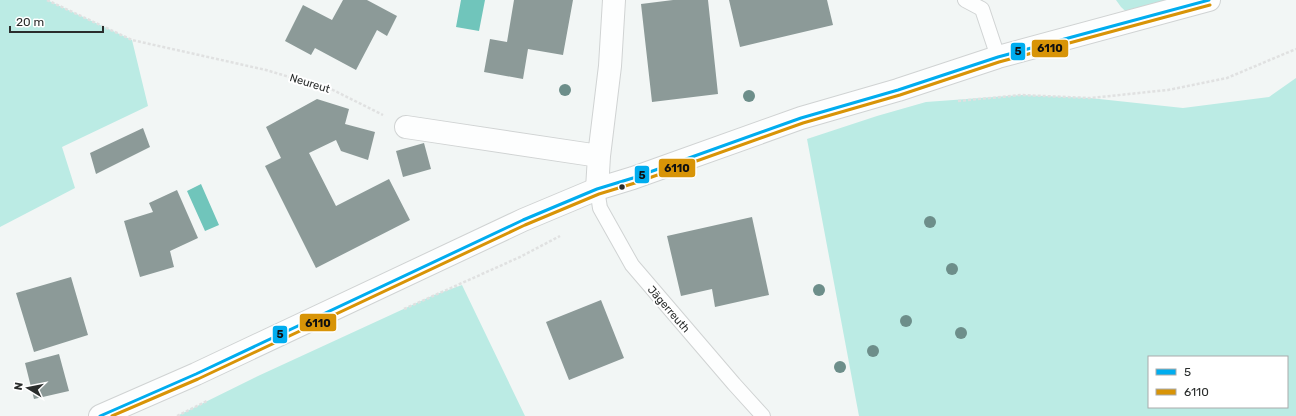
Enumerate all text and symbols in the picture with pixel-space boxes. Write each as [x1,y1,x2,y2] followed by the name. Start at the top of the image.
[10,8,103,34] scale bar
[16,15,44,29] text: 20 m
[1031,39,1069,58] line badge: 6110
[1010,42,1026,61] line badge: 5
[1037,42,1063,55] text: 6110
[1014,45,1022,58] text: 5
[288,71,332,96] street label: Neureut
[658,158,696,178] line badge: 6110
[664,162,690,175] text: 6110
[634,165,650,184] line badge: 5
[638,169,646,182] text: 5
[617,182,627,192] unlabelled marker
[645,283,692,335] street label: Jägerreuth
[299,313,337,332] line badge: 6110
[305,317,331,330] text: 6110
[272,325,288,344] line badge: 5
[276,328,284,341] text: 5
[1148,356,1288,408] legend
[1184,365,1191,379] text: 5
[8,368,48,408] north arrow
[12,381,26,391] text: N
[1184,385,1209,399] text: 6110

